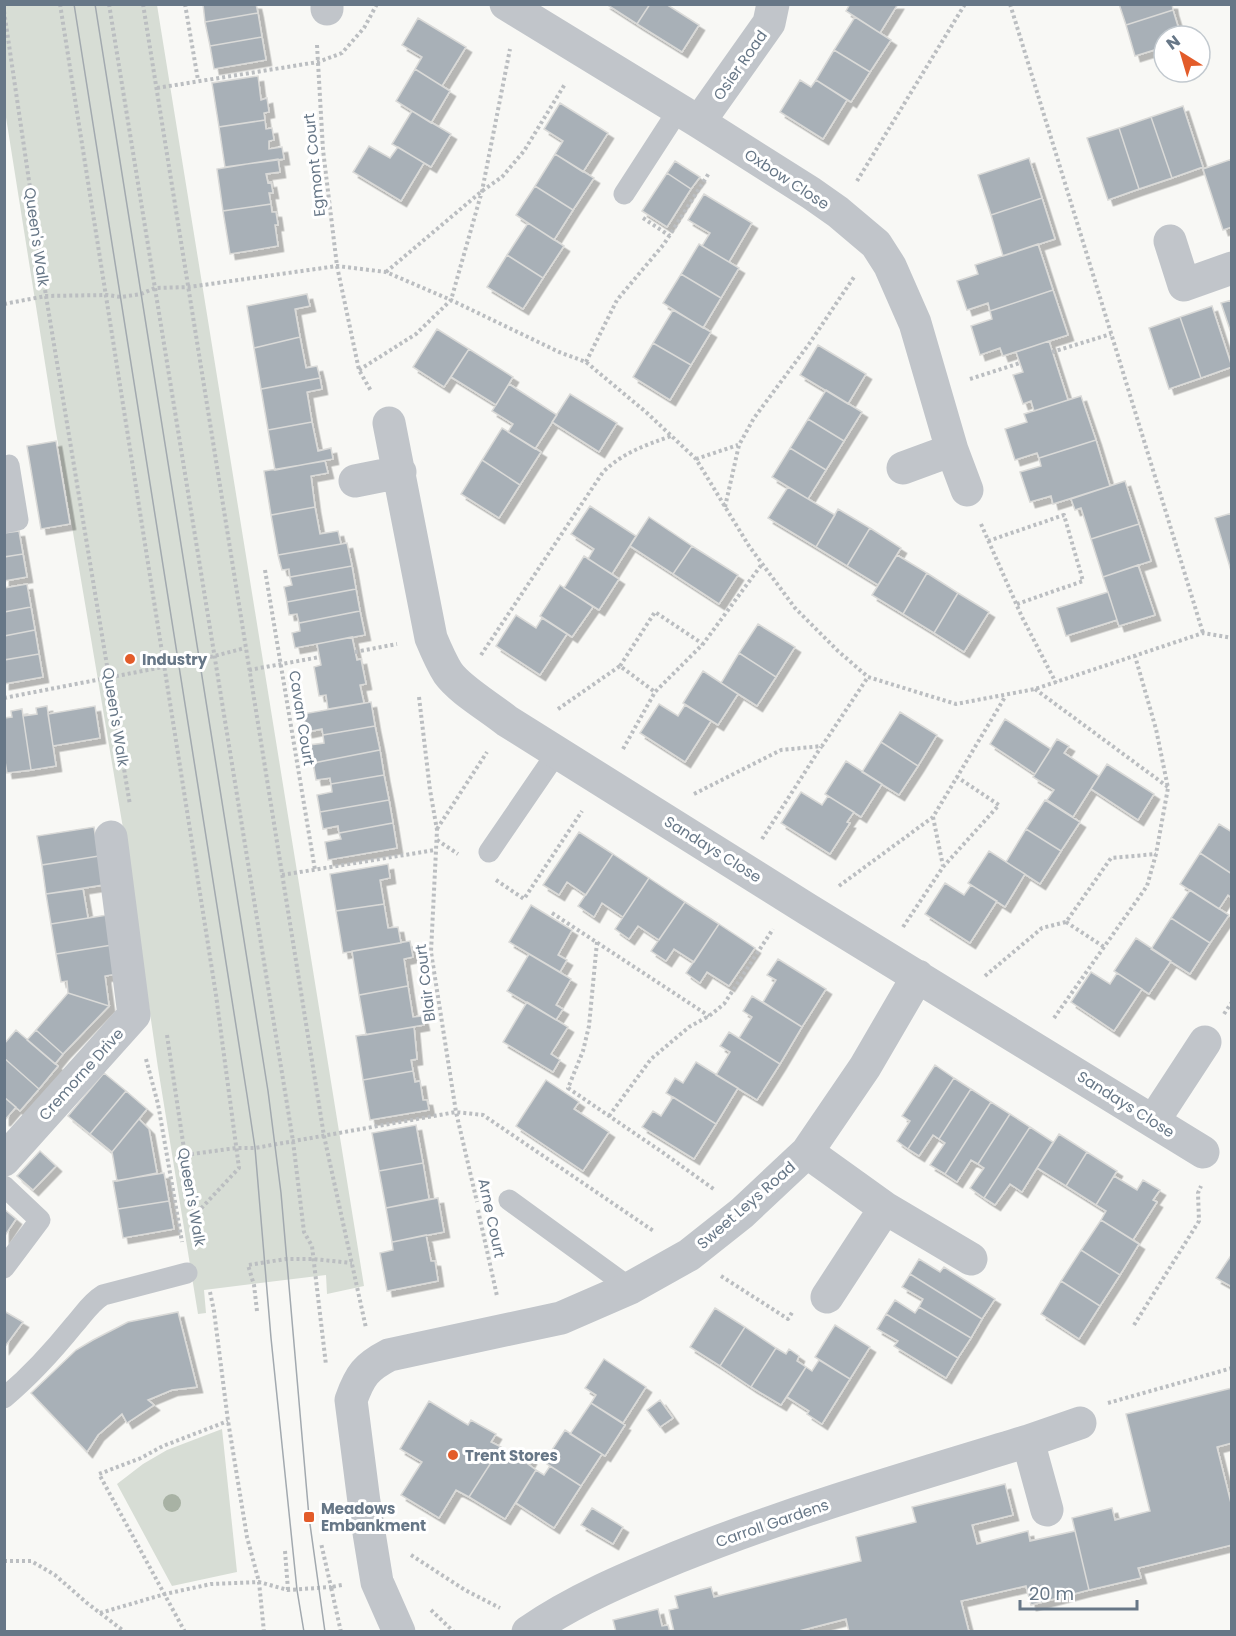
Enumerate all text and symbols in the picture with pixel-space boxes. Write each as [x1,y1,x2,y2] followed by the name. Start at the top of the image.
[1152,24,1212,84] north arrow
[708,26,772,104] street label: Osier Road
[1162,30,1185,55] text: N
[298,112,330,218] street label: Egmont Court
[741,144,833,214] street label: Oxbow Close
[20,186,54,288] street label: Queen's Walk
[142,649,208,670] place label: Industry
[123,652,137,666] marker: Industry
[98,666,134,768] street label: Queen's Walk
[284,669,320,767] street label: Cavan Court
[660,811,766,887] street label: Sandays Close
[410,943,440,1023] street label: Blair Court
[34,1023,128,1125] street label: Cremorne Drive
[1073,1066,1179,1142] street label: Sandays Close
[173,1146,211,1248] street label: Queen's Walk
[692,1156,800,1254] street label: Sweet Leys Road
[473,1176,511,1260] street label: Arne Court
[465,1445,558,1466] place label: Trent Stores
[446,1448,460,1462] marker: Trent Stores
[713,1494,831,1552] street label: Carroll Gardens
[321,1498,426,1536] place label: Meadows Embankment
[302,1510,316,1524] marker: Meadows Embankment
[1020,1573,1137,1611] scale bar
[1029,1581,1074,1606] text: 20 m

